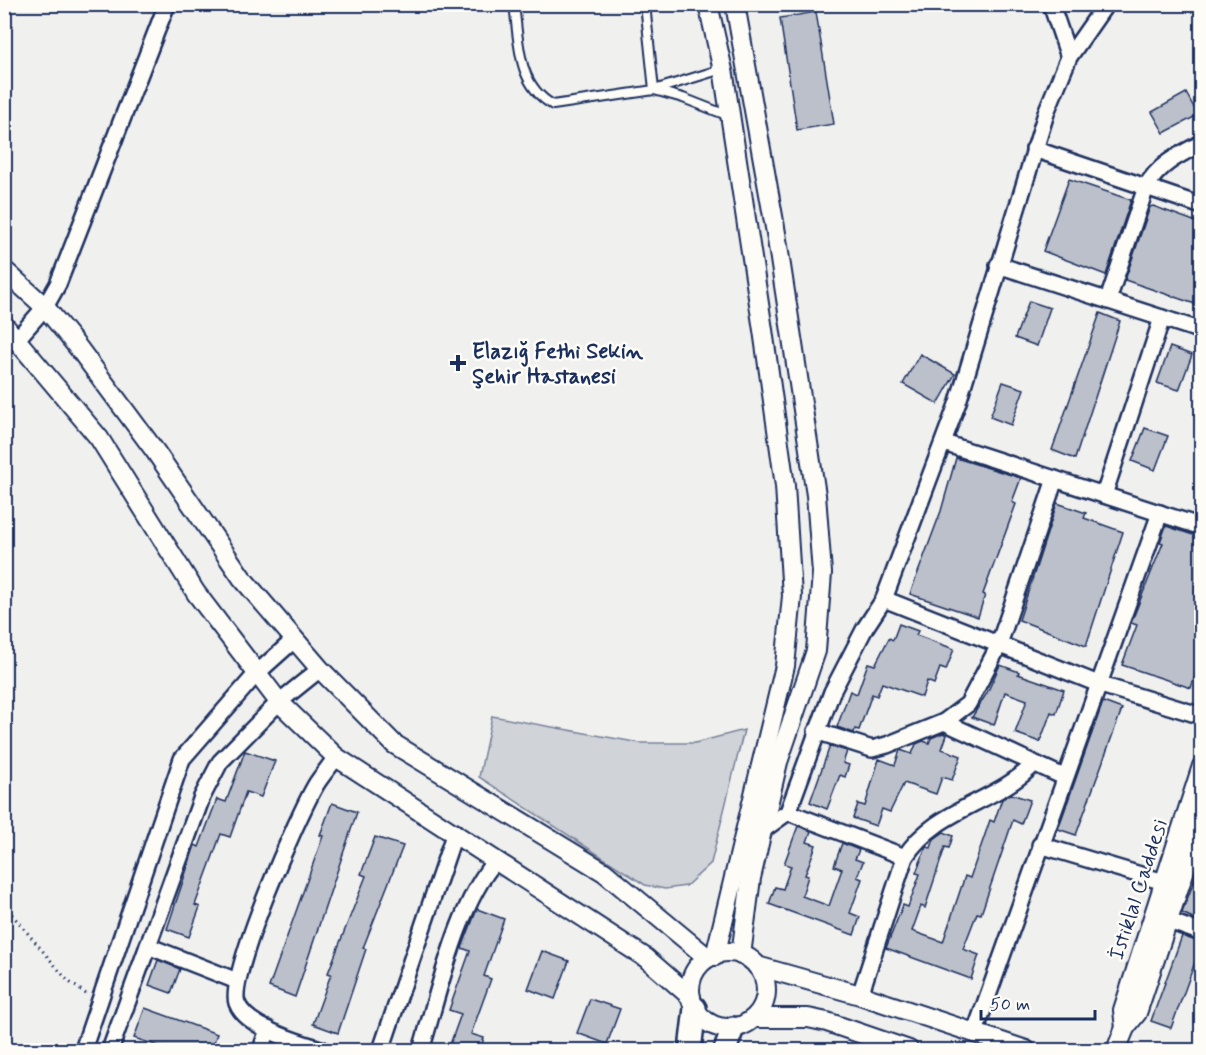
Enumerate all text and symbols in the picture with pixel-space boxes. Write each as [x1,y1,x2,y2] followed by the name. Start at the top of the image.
[472,338,644,391] place label: Elazığ Fethi Sekin Şehir Hastanesi
[449,354,467,372] marker: Elazığ Fethi Sekin Şehir Hastanesi
[1103,815,1175,964] street label: İstiklal Caddesi
[981,983,1095,1021] scale bar
[990,993,1030,1017] text: 50 m

